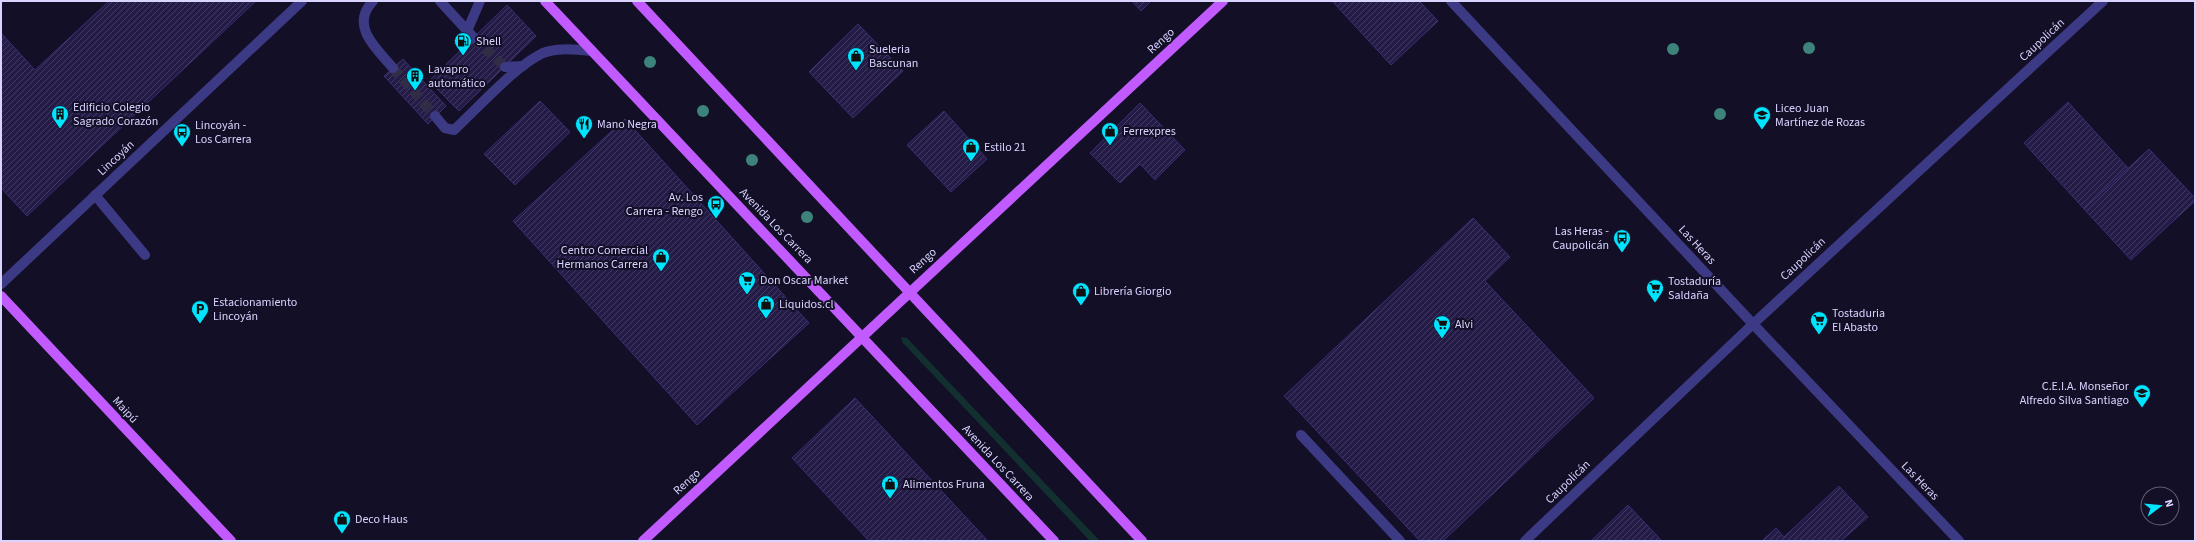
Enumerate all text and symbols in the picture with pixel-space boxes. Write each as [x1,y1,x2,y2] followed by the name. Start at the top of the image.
[2016,14,2068,66] street label: Caupolicán
[1144,24,1178,58] street label: Rengo
[453,31,473,56] fuel station icon: Shell
[476,33,501,50] place label: Shell
[869,41,918,72] place label: Sueleria Bascunan
[846,46,866,71] shop icon: Sueleria Bascunan
[428,61,486,92] place label: Lavapro automático
[405,66,425,91] building icon: Lavapro automático
[73,99,158,130] place label: Edificio Colegio Sagrado Corazón
[1775,100,1865,131] place label: Liceo Juan Martínez de Rozas
[50,104,70,129] building icon: Edificio Colegio Sagrado Corazón
[1752,105,1772,130] school or university icon: Liceo Juan Martínez de Rozas
[574,114,594,139] restaurant icon: Mano Negra
[597,116,657,133] place label: Mano Negra
[195,117,252,148] place label: Lincoyán - Los Carrera
[1100,121,1120,146] shop icon: Ferrexpres
[172,122,192,147] bus stop icon: Lincoyán - Los Carrera
[1123,123,1176,140] place label: Ferrexpres
[94,136,138,180] street label: Lincoyán
[961,137,981,162] shop icon: Estilo 21
[984,139,1026,156] place label: Estilo 21
[735,184,817,268] street label: Avenida Los Carrera
[626,189,703,220] place label: Av. Los Carrera - Rengo
[706,194,726,219] bus stop icon: Av. Los Carrera - Rengo
[1674,222,1720,268] street label: Las Heras
[1552,223,1609,254] place label: Las Heras - Caupolicán
[1612,228,1632,253] bus stop icon: Las Heras - Caupolicán
[1777,233,1829,285] street label: Caupolicán
[557,242,648,273] place label: Centro Comercial Hermanos Carrera
[906,244,940,278] street label: Rengo
[651,247,671,272] shop icon: Centro Comercial Hermanos Carrera
[737,270,757,295] supermarket icon: Don Oscar Market
[760,272,848,289] place label: Don Oscar Market
[1668,273,1721,304] place label: Tostaduría Saldaña
[1645,278,1665,303] supermarket icon: Tostaduría Saldaña
[1071,281,1091,306] shop icon: Librería Giorgio
[1094,283,1171,300] place label: Librería Giorgio
[213,294,297,325] place label: Estacionamiento Lincoyán
[756,294,776,319] shop icon: Liquidos.cl
[779,296,833,313] place label: Liquidos.cl
[190,299,210,324] parking icon: Estacionamiento Lincoyán
[1832,305,1885,336] place label: Tostaduria El Abasto
[1809,310,1829,335] supermarket icon: Tostaduria El Abasto
[1432,314,1452,339] supermarket icon: Alvi
[1455,316,1473,333] place label: Alvi
[2020,378,2130,409] place label: C.E.I.A. Monseñor Alfredo Silva Santiago
[2132,383,2152,408] school or university icon: C.E.I.A. Monseñor Alfredo Silva Santiago
[108,393,142,427] street label: Maipú
[958,421,1038,505] street label: Avenida Los Carrera
[1542,456,1594,508] street label: Caupolicán
[1897,458,1943,504] street label: Las Heras
[670,465,704,499] street label: Rengo
[880,474,900,499] shop icon: Alimentos Fruna
[903,476,985,493] place label: Alimentos Fruna
[2140,486,2180,526] north arrow
[2161,498,2177,509] text: N
[332,509,352,534] shop icon: Deco Haus
[355,511,408,528] place label: Deco Haus

